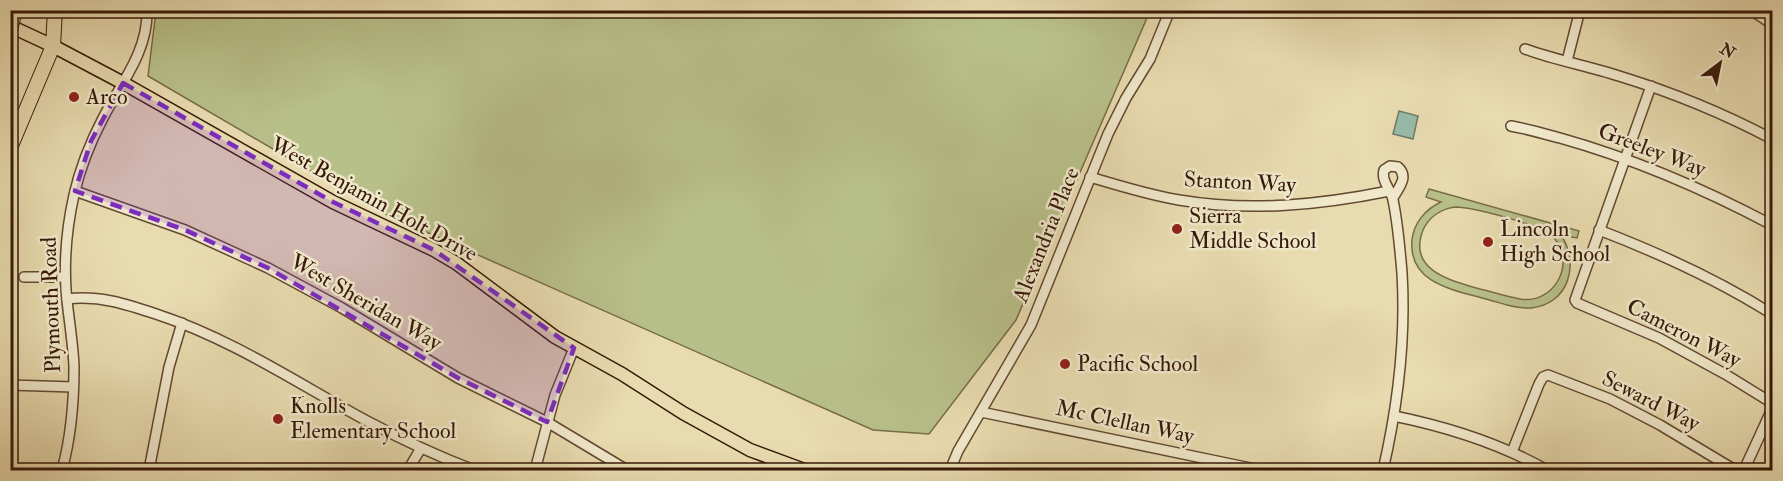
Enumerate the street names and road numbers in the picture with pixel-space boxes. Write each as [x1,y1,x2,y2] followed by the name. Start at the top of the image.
[1594,117,1710,183] street label: Greeley Way
[265,130,483,268] street label: West Benjamin Holt Drive
[1006,163,1086,307] street label: Alexandria Place
[1183,165,1297,199] street label: Stanton Way
[35,236,67,374] street label: Plymouth Road
[284,247,447,357] street label: West Sheridan Way
[1622,292,1746,374] street label: Cameron Way
[1597,364,1705,438] street label: Seward Way
[1053,394,1197,450] street label: Mc Clellan Way

